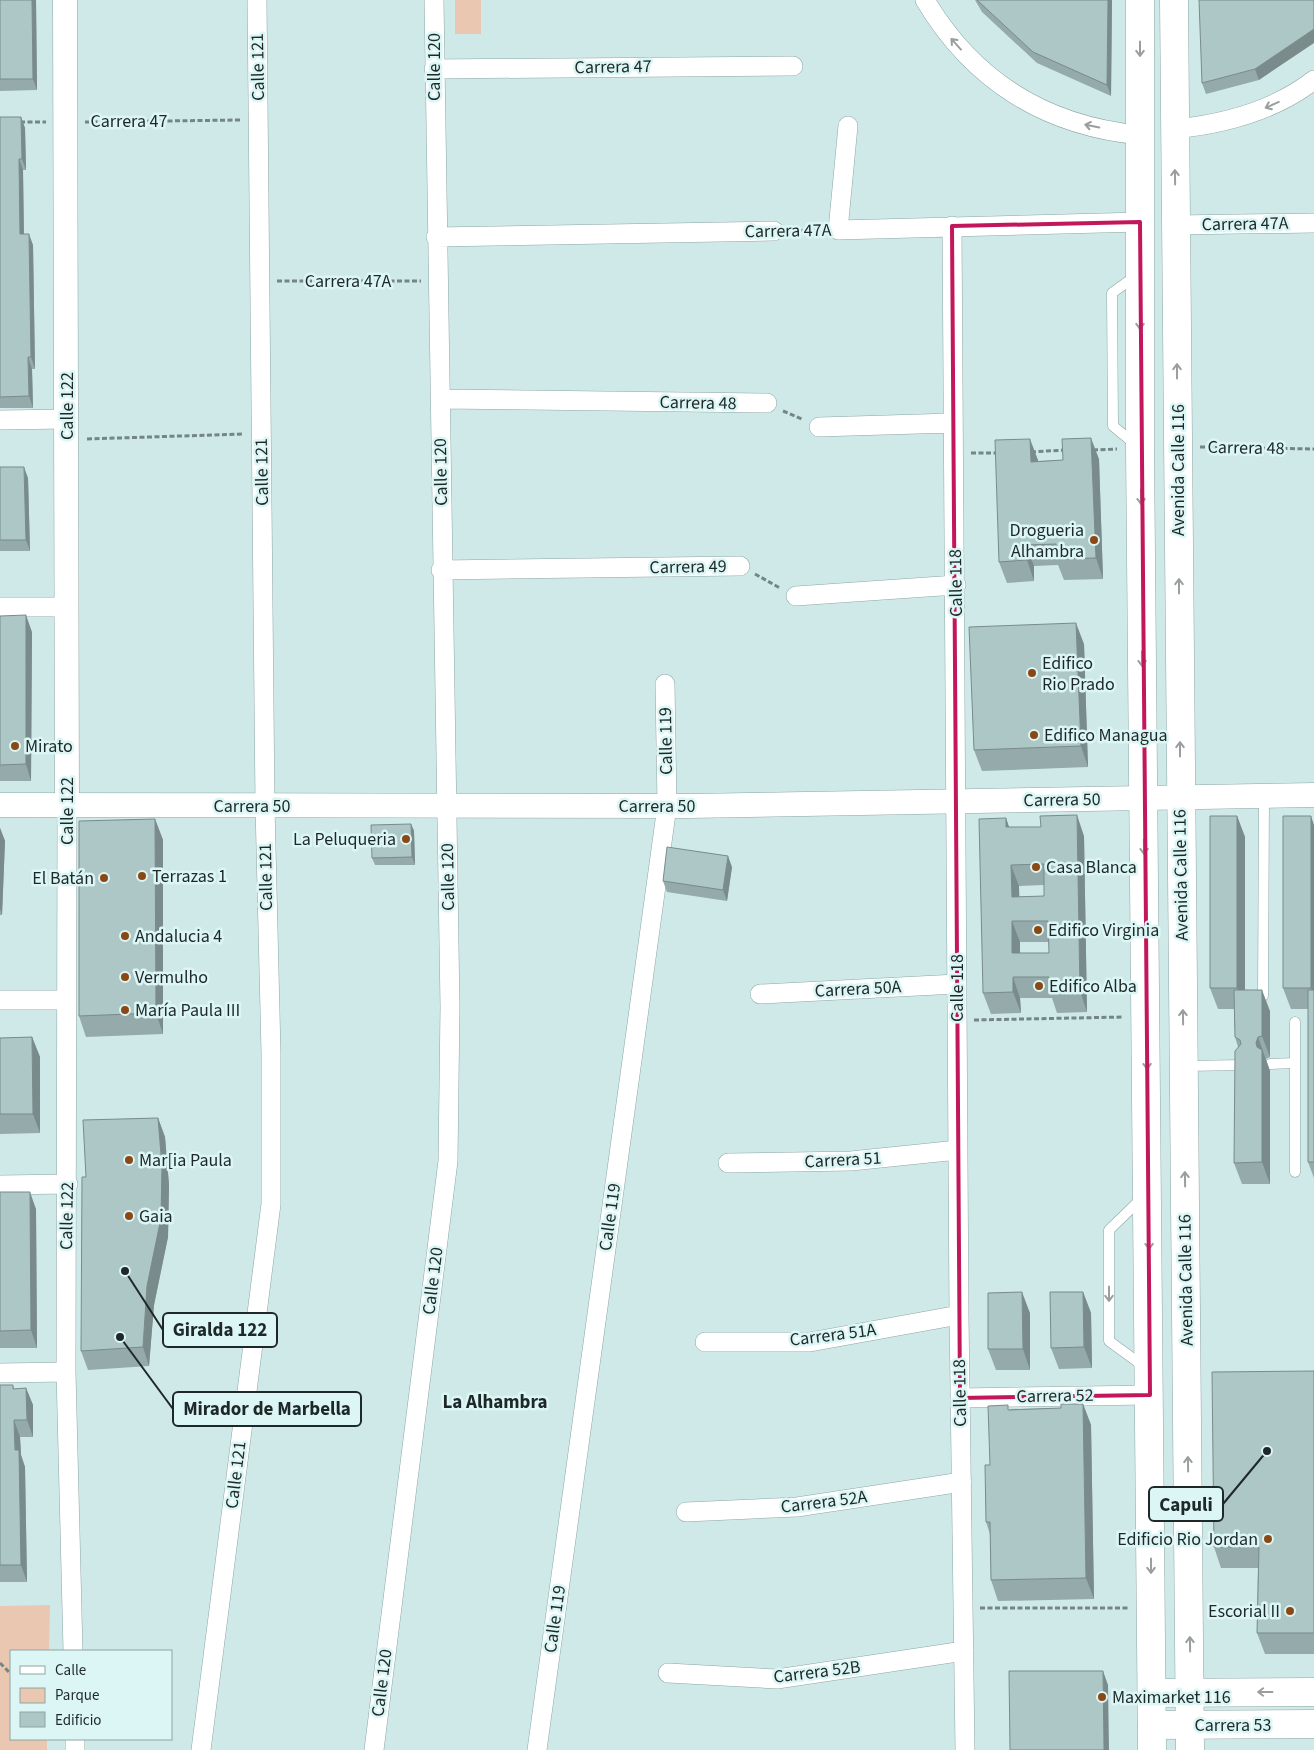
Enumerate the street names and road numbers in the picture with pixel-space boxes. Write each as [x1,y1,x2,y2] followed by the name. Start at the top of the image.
[245,33,271,101] street label: Calle 121
[422,33,447,101] street label: Calle 120
[574,54,652,80] street label: Carrera 47
[91,109,168,134] street label: Carrera 47
[1201,211,1289,237] street label: Carrera 47A
[744,218,832,244] street label: Carrera 47A
[305,269,392,294] street label: Carrera 47A
[55,372,80,440] street label: Calle 122
[659,390,737,416] street label: Carrera 48
[1166,404,1191,536] street label: Avenida Calle 116
[1207,435,1285,461] street label: Carrera 48
[249,438,275,506] street label: Calle 121
[428,438,454,506] street label: Calle 120
[943,549,969,617] street label: Calle 118
[649,554,727,580] street label: Carrera 49
[653,707,679,775] street label: Calle 119
[55,777,80,845] street label: Calle 122
[1023,787,1101,813] street label: Carrera 50
[214,794,291,819] street label: Carrera 50
[619,794,696,819] street label: Carrera 50
[1167,809,1195,941] street label: Avenida Calle 116
[253,843,279,911] street label: Calle 121
[435,843,461,911] street label: Calle 120
[945,954,970,1022] street label: Calle 118
[814,974,902,1004] street label: Carrera 50A
[804,1146,882,1174] street label: Carrera 51
[54,1182,80,1250] street label: Calle 122
[593,1182,627,1252] street label: Calle 119
[1172,1214,1200,1346] street label: Avenida Calle 116
[416,1246,450,1316] street label: Calle 120
[788,1317,878,1353] street label: Carrera 51A
[947,1359,973,1427] street label: Calle 118
[1016,1383,1094,1409] street label: Carrera 52
[219,1440,253,1510] street label: Calle 121
[779,1484,869,1520] street label: Carrera 52A
[538,1584,572,1654] street label: Calle 119
[365,1648,399,1718] street label: Calle 120
[772,1654,862,1690] street label: Carrera 52B
[1195,1713,1272,1738] street label: Carrera 53

